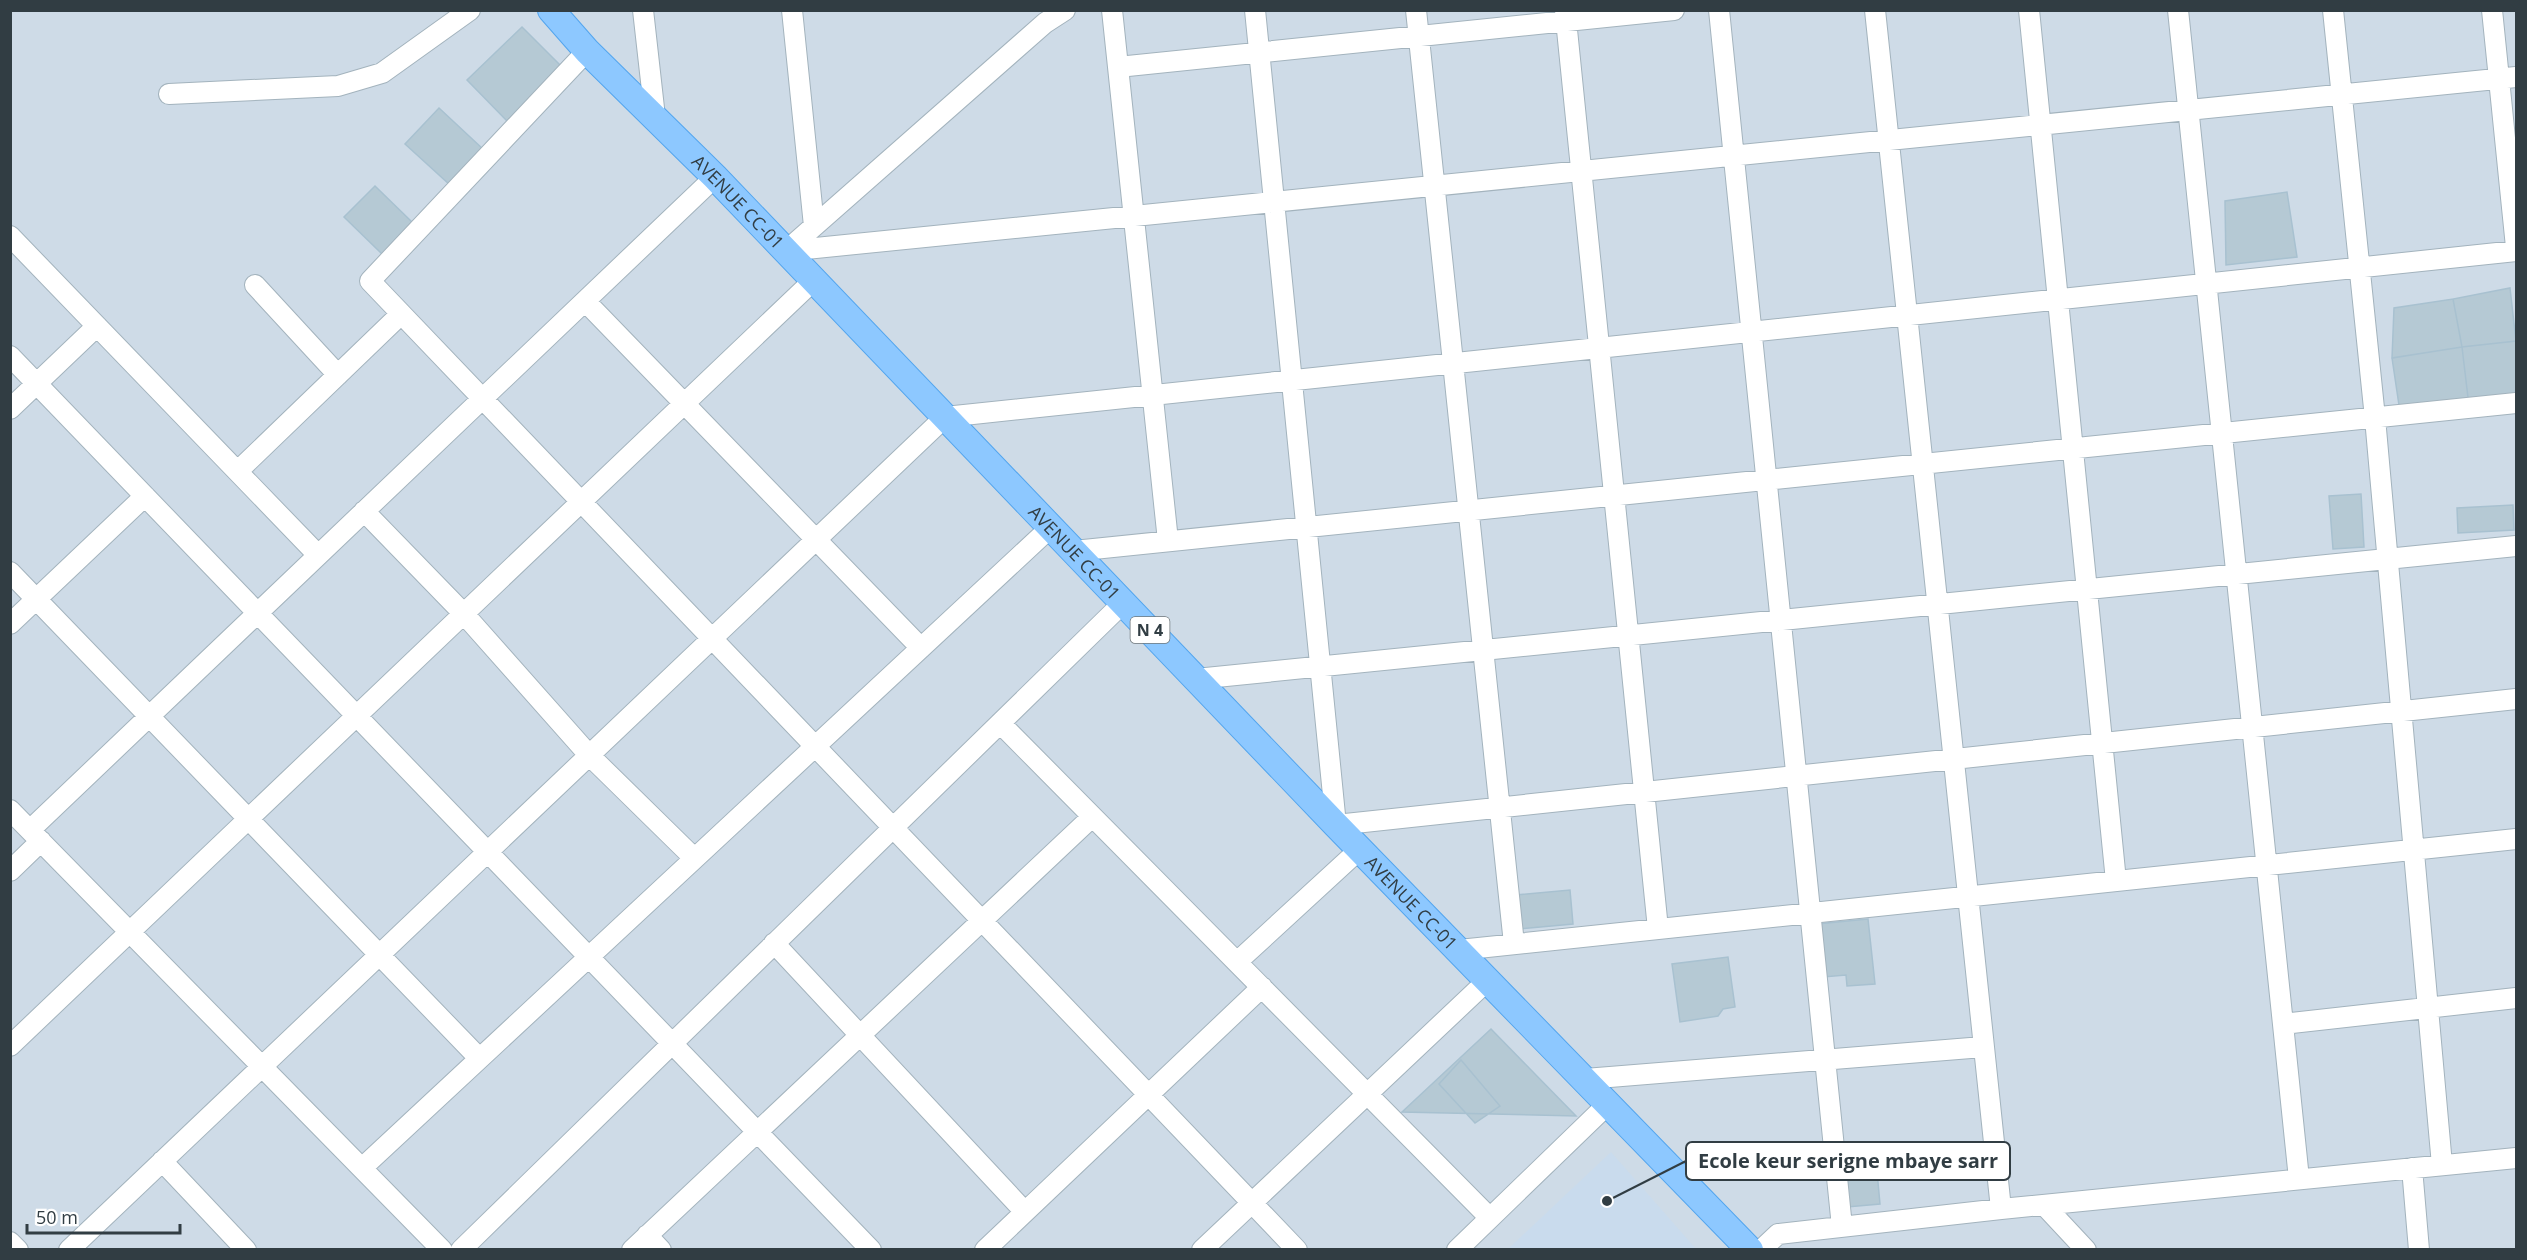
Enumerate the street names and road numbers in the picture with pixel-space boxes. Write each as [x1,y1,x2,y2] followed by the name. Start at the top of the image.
[687,149,789,254] street label: AVENUE CC-01
[1024,500,1126,605] street label: AVENUE CC-01
[1130,617,1170,643] road number: N 4
[1360,850,1463,955] street label: AVENUE CC-01

